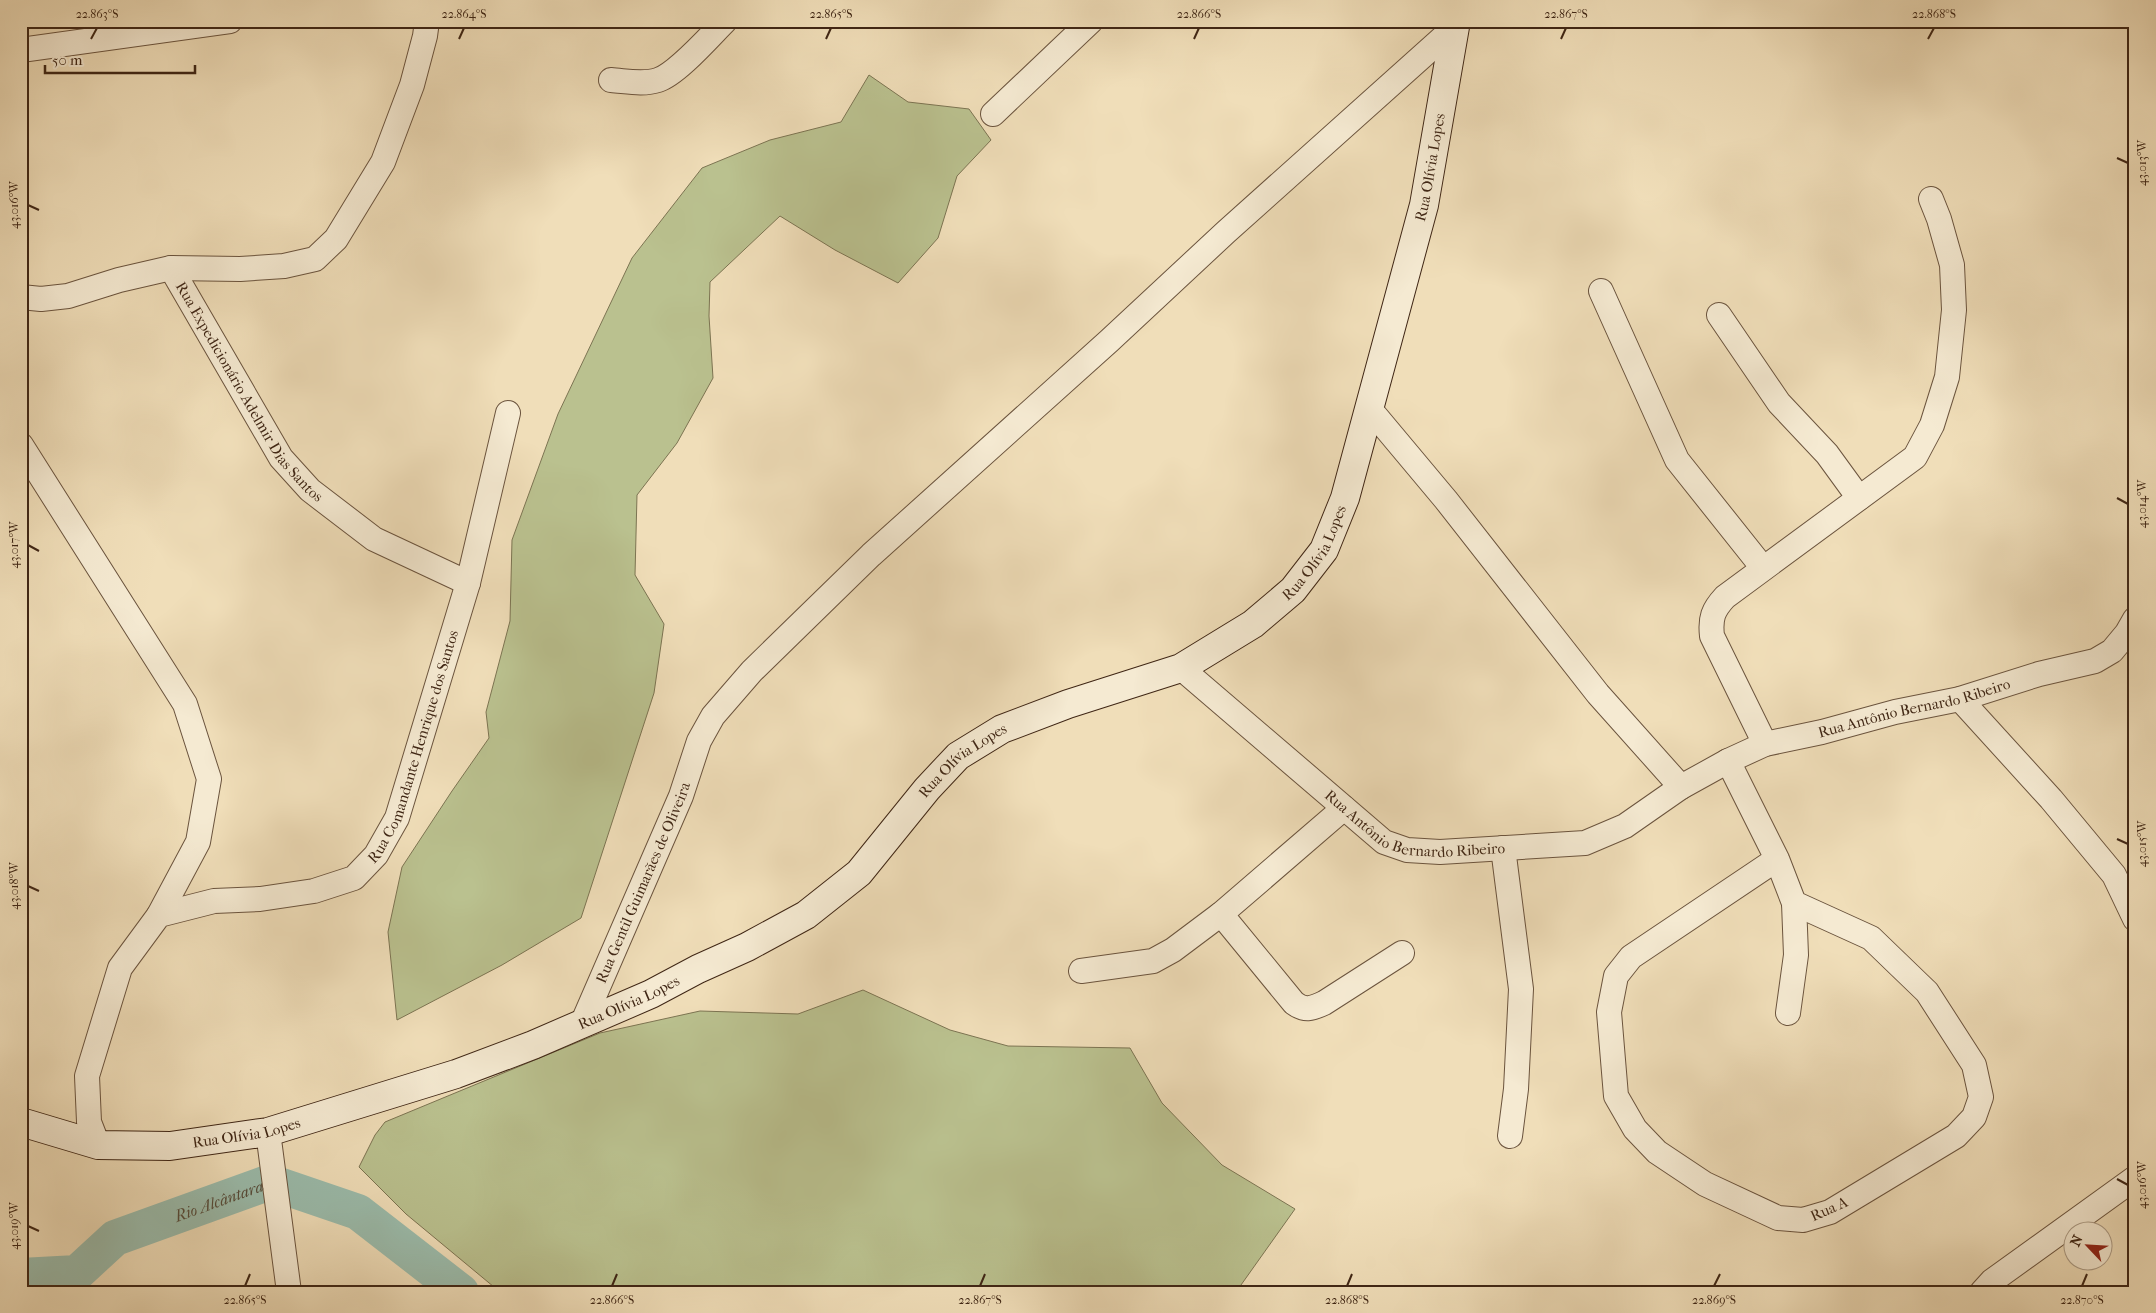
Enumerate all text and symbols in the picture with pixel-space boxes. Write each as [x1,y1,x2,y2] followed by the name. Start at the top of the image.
[76,7,118,21] text: 22.863°S
[442,7,486,21] text: 22.864°S
[810,7,852,21] text: 22.865°S
[1177,7,1221,21] text: 22.866°S
[1544,7,1588,21] text: 22.867°S
[1912,7,1956,21] text: 22.868°S
[45,42,195,74] scale bar
[52,51,83,69] text: 50 m
[1411,111,1449,223] street label: Rua Olívia Lopes
[2135,139,2149,186] text: 43.013°W
[7,180,21,229] text: 43.016°W
[172,278,327,506] street label: Rua Expedicionário Adelmir Dias Santos
[2135,479,2149,528] text: 43.014°W
[1278,502,1350,604] street label: Rua Olívia Lopes
[7,520,21,569] text: 43.017°W
[364,627,462,867] street label: Rua Comandante Henrique dos Santos
[1816,675,2013,742] street label: Rua Antônio Bernardo Ribeiro
[915,719,1010,801] street label: Rua Olívia Lopes
[592,779,694,986] street label: Rua Gentil Guimarães de Oliveira
[1321,786,1506,861] street label: Rua Antônio Bernardo Ribeiro
[2135,820,2149,867] text: 43.015°W
[7,861,21,910] text: 43.018°W
[575,971,683,1033] street label: Rua Olívia Lopes
[191,1113,303,1152] street label: Rua Olívia Lopes
[2135,1160,2149,1209] text: 43.016°W
[171,1176,266,1226] water label: Rio Alcântara
[1808,1193,1851,1225] street label: Rua A
[7,1201,21,1250] text: 43.019°W
[2064,1220,2114,1270] north arrow
[2067,1232,2087,1249] text: N
[224,1293,266,1307] text: 22.865°S
[590,1293,634,1307] text: 22.866°S
[958,1293,1002,1307] text: 22.867°S
[1325,1293,1369,1307] text: 22.868°S
[1692,1293,1736,1307] text: 22.869°S
[2060,1293,2104,1307] text: 22.870°S

